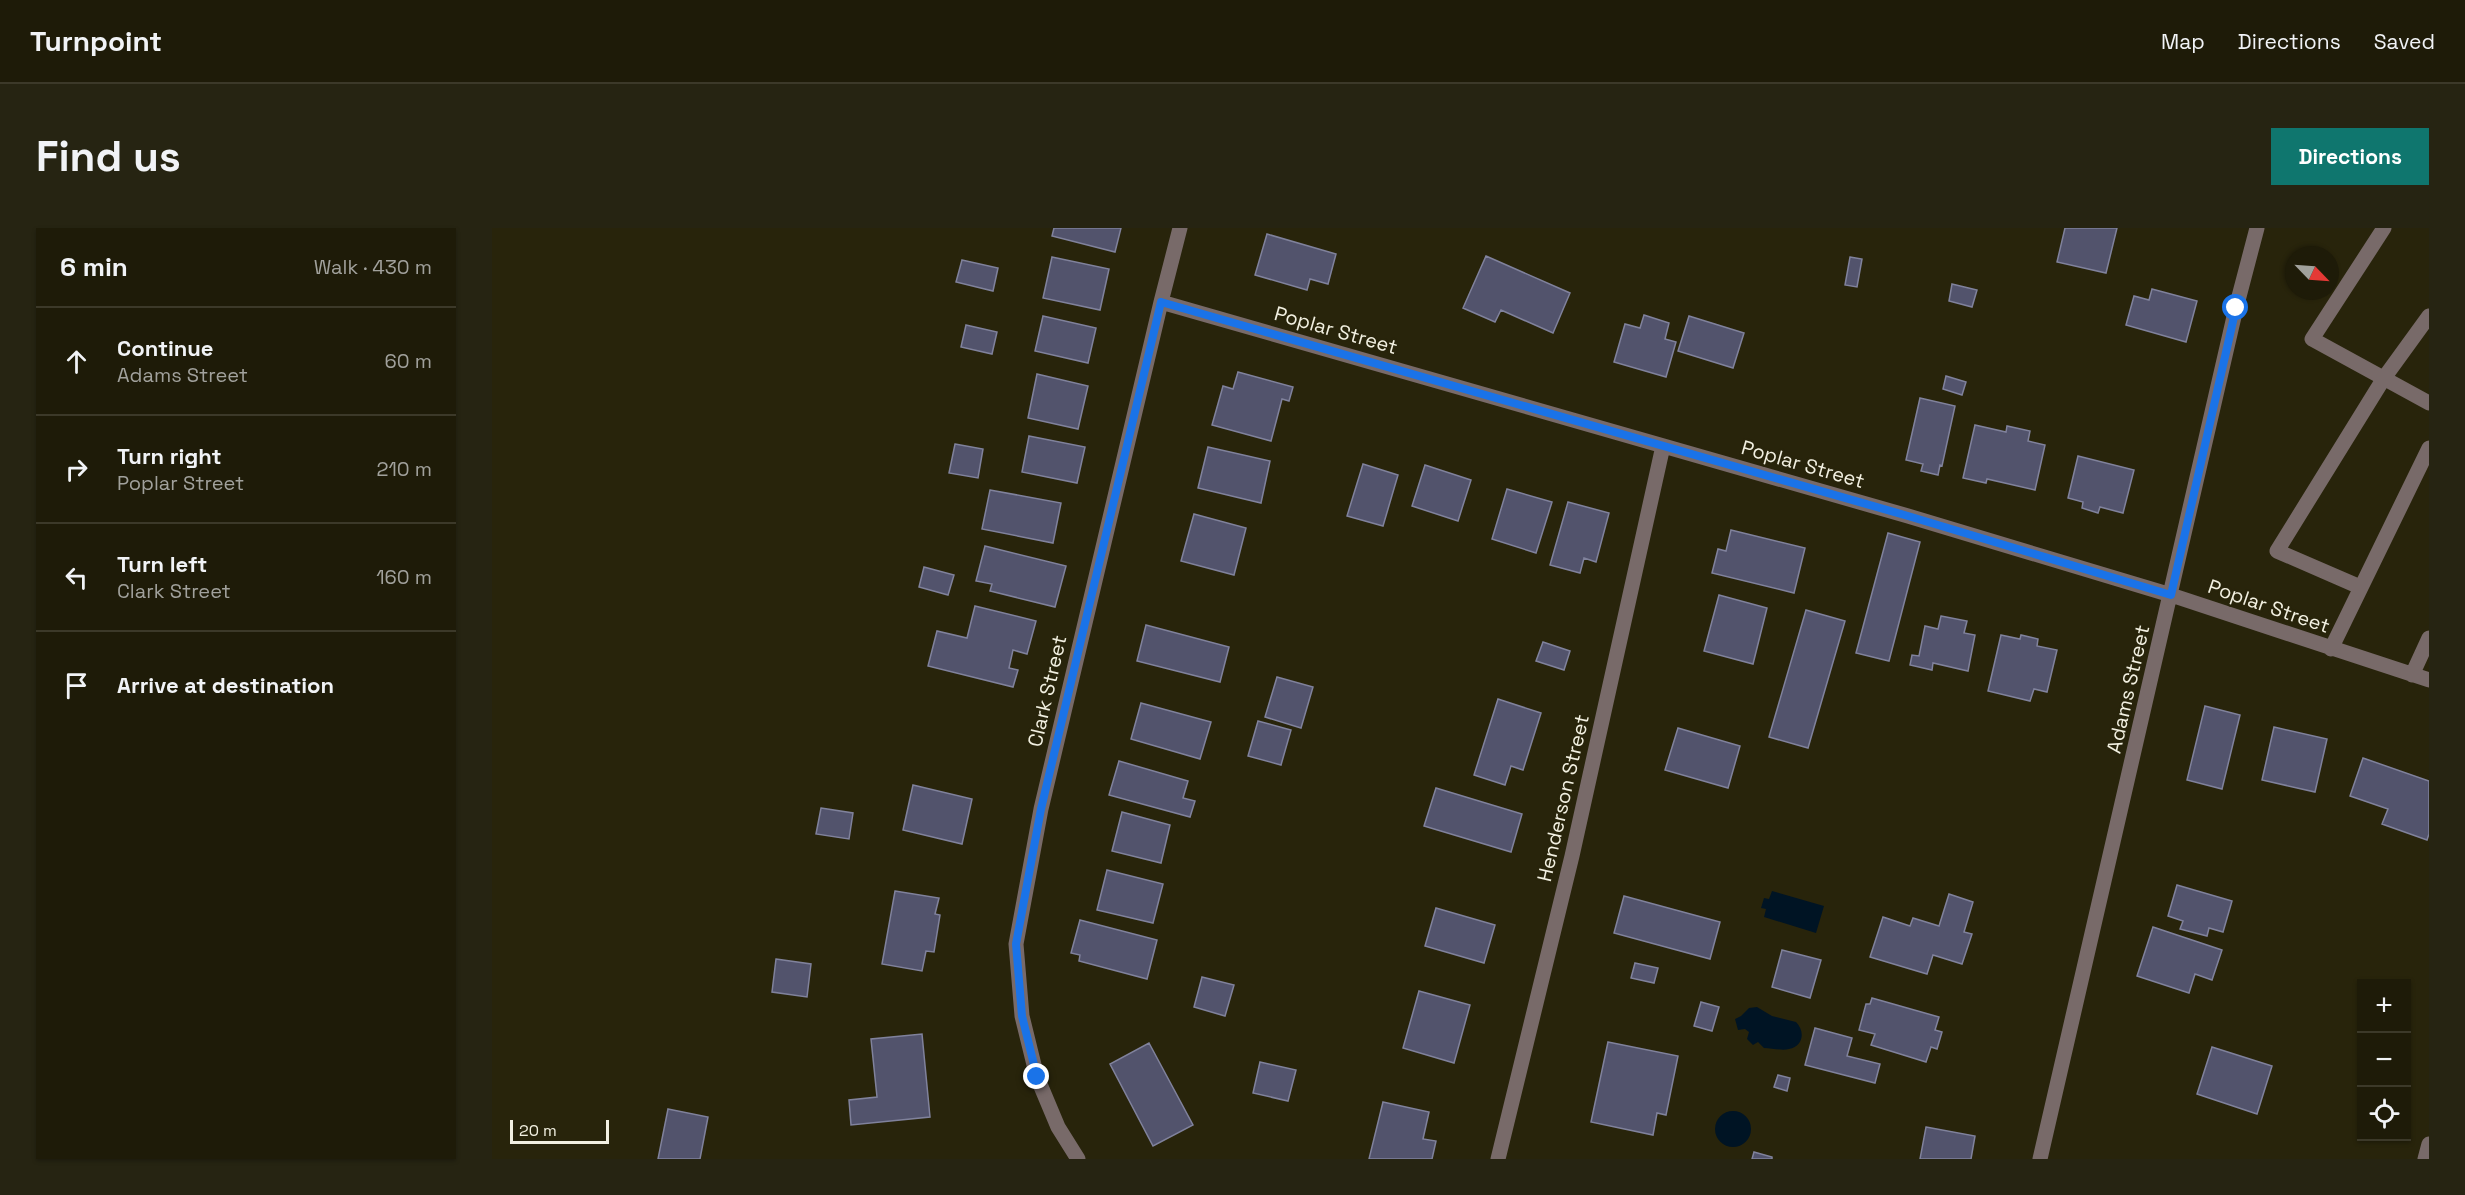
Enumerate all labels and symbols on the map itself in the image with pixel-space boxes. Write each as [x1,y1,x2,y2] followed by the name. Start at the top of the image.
[2285,246,2339,300] north arrow
[2222,294,2248,320] route start
[1271,300,1401,360] street label: Poplar Street
[1738,434,1868,494] street label: Poplar Street
[2205,573,2333,639] street label: Poplar Street
[2101,622,2155,756] street label: Adams Street
[1022,633,1072,749] street label: Clark Street
[1531,712,1595,884] street label: Henderson Street
[1023,1063,1049,1089] route end
[510,1117,609,1144] scale bar

